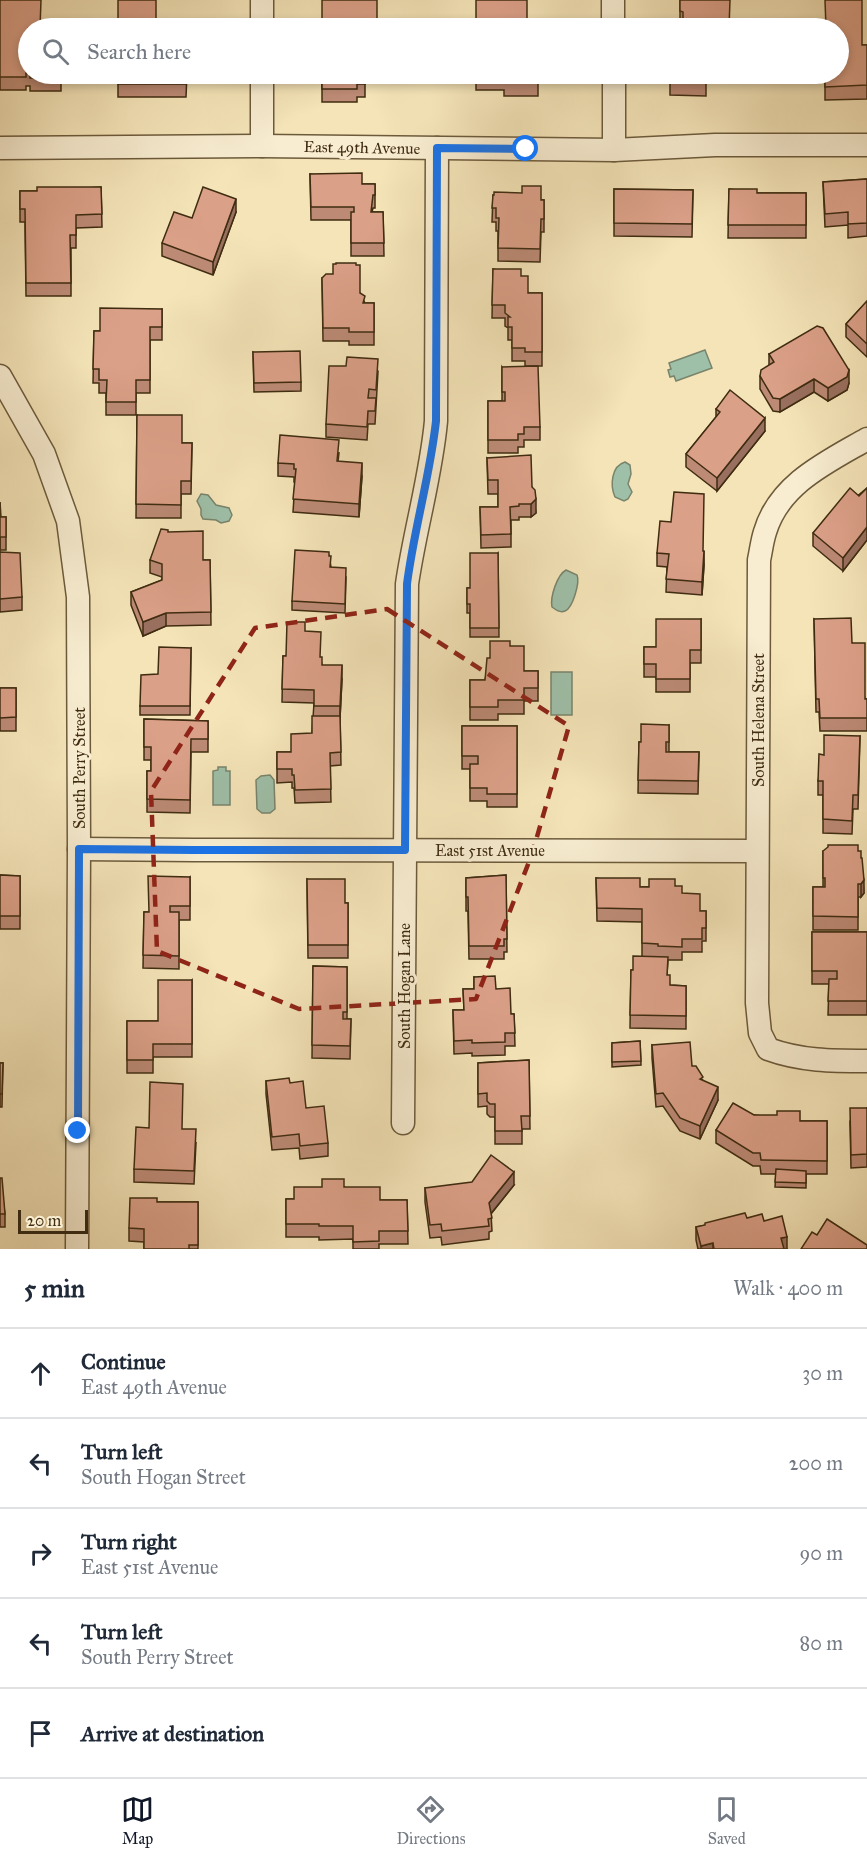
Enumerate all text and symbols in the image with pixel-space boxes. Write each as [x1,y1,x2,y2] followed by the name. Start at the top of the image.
[18,18,849,84] search box
[39,35,72,68] icon: search
[87,38,191,65] text: Search here
[512,135,538,161] route start
[303,137,421,158] street label: East 49th Avenue
[749,653,768,787] street label: South Helena Street
[70,707,89,829] street label: South Perry Street
[435,841,545,860] street label: East 51st Avenue
[395,923,415,1049] street label: South Hogan Lane
[64,1117,90,1143] route end
[18,1207,88,1234] scale bar
[27,1211,61,1230] text: 20 m
[24,1272,85,1304] text: 5 min
[733,1276,843,1300] text: Walk · 400 m
[81,1348,166,1375] text: Continue
[24,1357,57,1390] icon: ahead
[802,1361,843,1385] text: 30 m
[81,1375,227,1399] text: East 49th Avenue
[81,1438,163,1465] text: Turn left
[24,1447,57,1480] icon: left
[789,1451,843,1475] text: 200 m
[81,1465,246,1489] text: South Hogan Street
[81,1528,177,1555] text: Turn right
[24,1537,57,1570] icon: right
[800,1541,843,1565] text: 90 m
[81,1555,218,1579] text: East 51st Avenue
[81,1618,163,1645] text: Turn left
[24,1627,57,1660] icon: left
[800,1631,843,1655] text: 80 m
[81,1645,234,1669] text: South Perry Street
[24,1717,57,1750] icon: arrive
[81,1720,264,1747] text: Arrive at destination
[121,1793,154,1848] tab: Map
[396,1793,465,1848] tab: Directions
[708,1793,746,1848] tab: Saved

